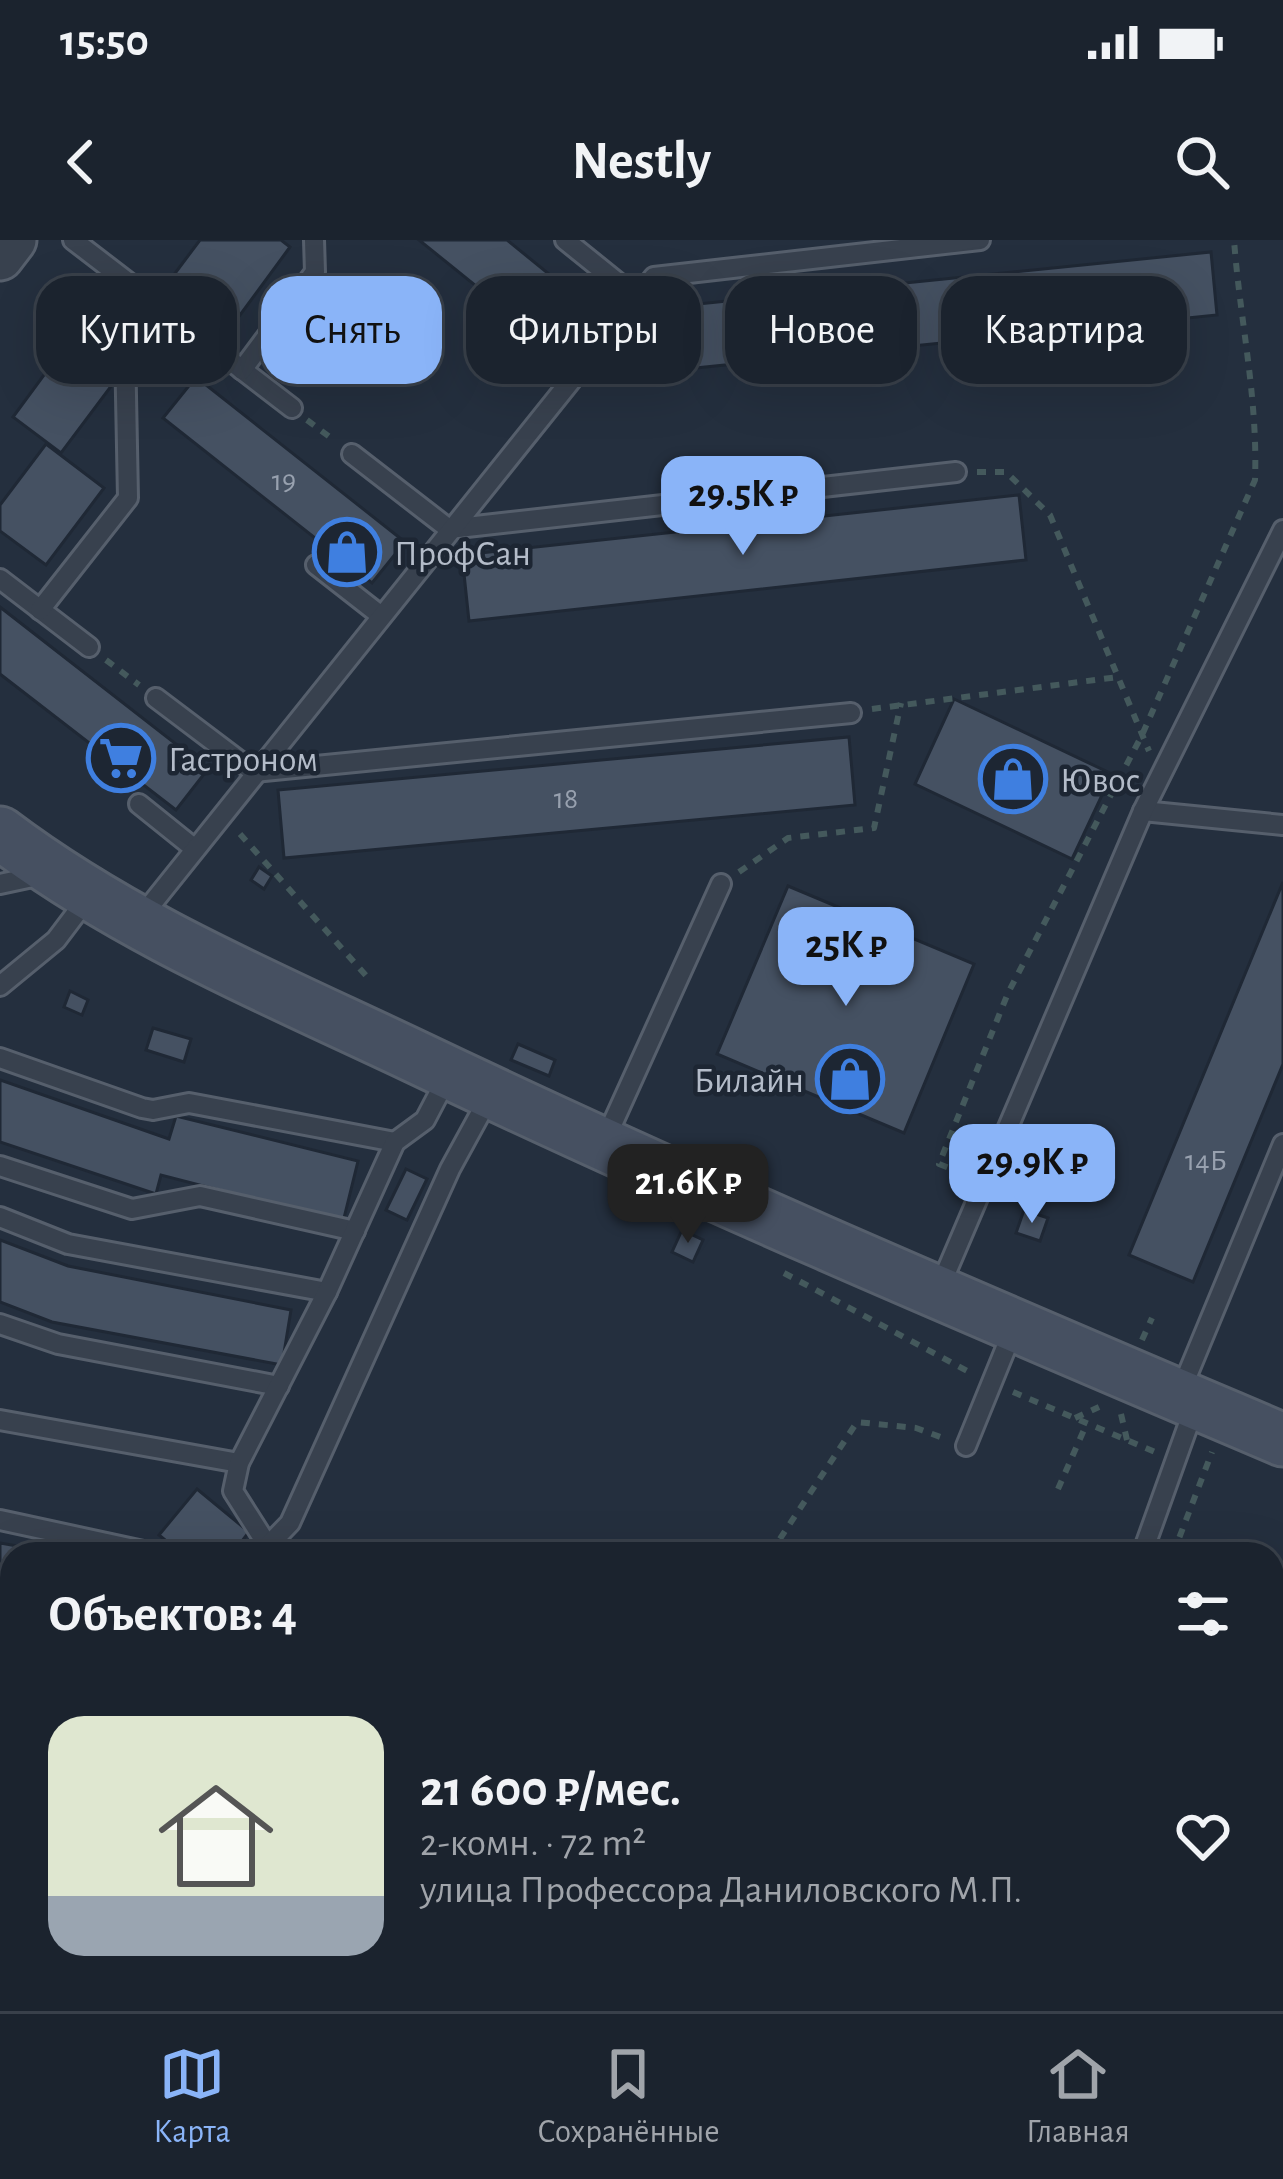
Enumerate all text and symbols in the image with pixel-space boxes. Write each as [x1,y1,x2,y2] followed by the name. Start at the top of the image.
[60,19,149,64] text: 15:50
[48,129,114,195] icon: back
[1169,129,1235,195] icon: search
[572,135,711,189] text: Nestly
[36,276,237,384] chip: Купить
[261,276,442,384] chip: Снять
[466,276,701,384] chip: Фильтры
[725,276,917,384] chip: Новое
[941,276,1187,384] chip: Квартира
[632,456,854,558] pin: 29.5K ₽
[272,466,296,496] house number: 19
[688,475,798,514] text: 29.5K ₽
[312,517,382,587] shop icon: ПрофСан
[394,536,531,572] place label: ПрофСан
[86,723,156,793] supermarket icon: Гастроном
[168,742,318,778] place label: Гастроном
[978,744,1048,814] shop icon: Ювос
[1060,763,1140,799] place label: Ювос
[554,784,578,814] house number: 18
[762,907,930,1009] pin: 25K ₽
[805,926,887,965] text: 25K ₽
[815,1044,885,1114] shop icon: Билайн
[694,1063,804,1099] place label: Билайн
[921,1124,1143,1226] pin: 29.9K ₽
[976,1143,1088,1182] text: 29.9K ₽
[577,1144,799,1246] pin: 21.6K ₽
[1185,1146,1227,1176] house number: 14Б
[634,1163,742,1202] text: 21.6K ₽
[1170,1581,1236,1647] icon: filters
[48,1589,297,1640] text: Объектов: 4
[144,1764,288,1908] icon: home
[420,1764,681,1815] text: 21 600 ₽/мес.
[1170,1803,1236,1869] icon: heart
[420,1824,646,1863] text: 2-комн. · 72 m²
[420,1871,1022,1910] text: улица Профессора Даниловского М.П.
[153,2041,231,2153] tab: Карта
[537,2041,720,2153] tab: Сохранённые
[1026,2041,1130,2153] tab: Главная

